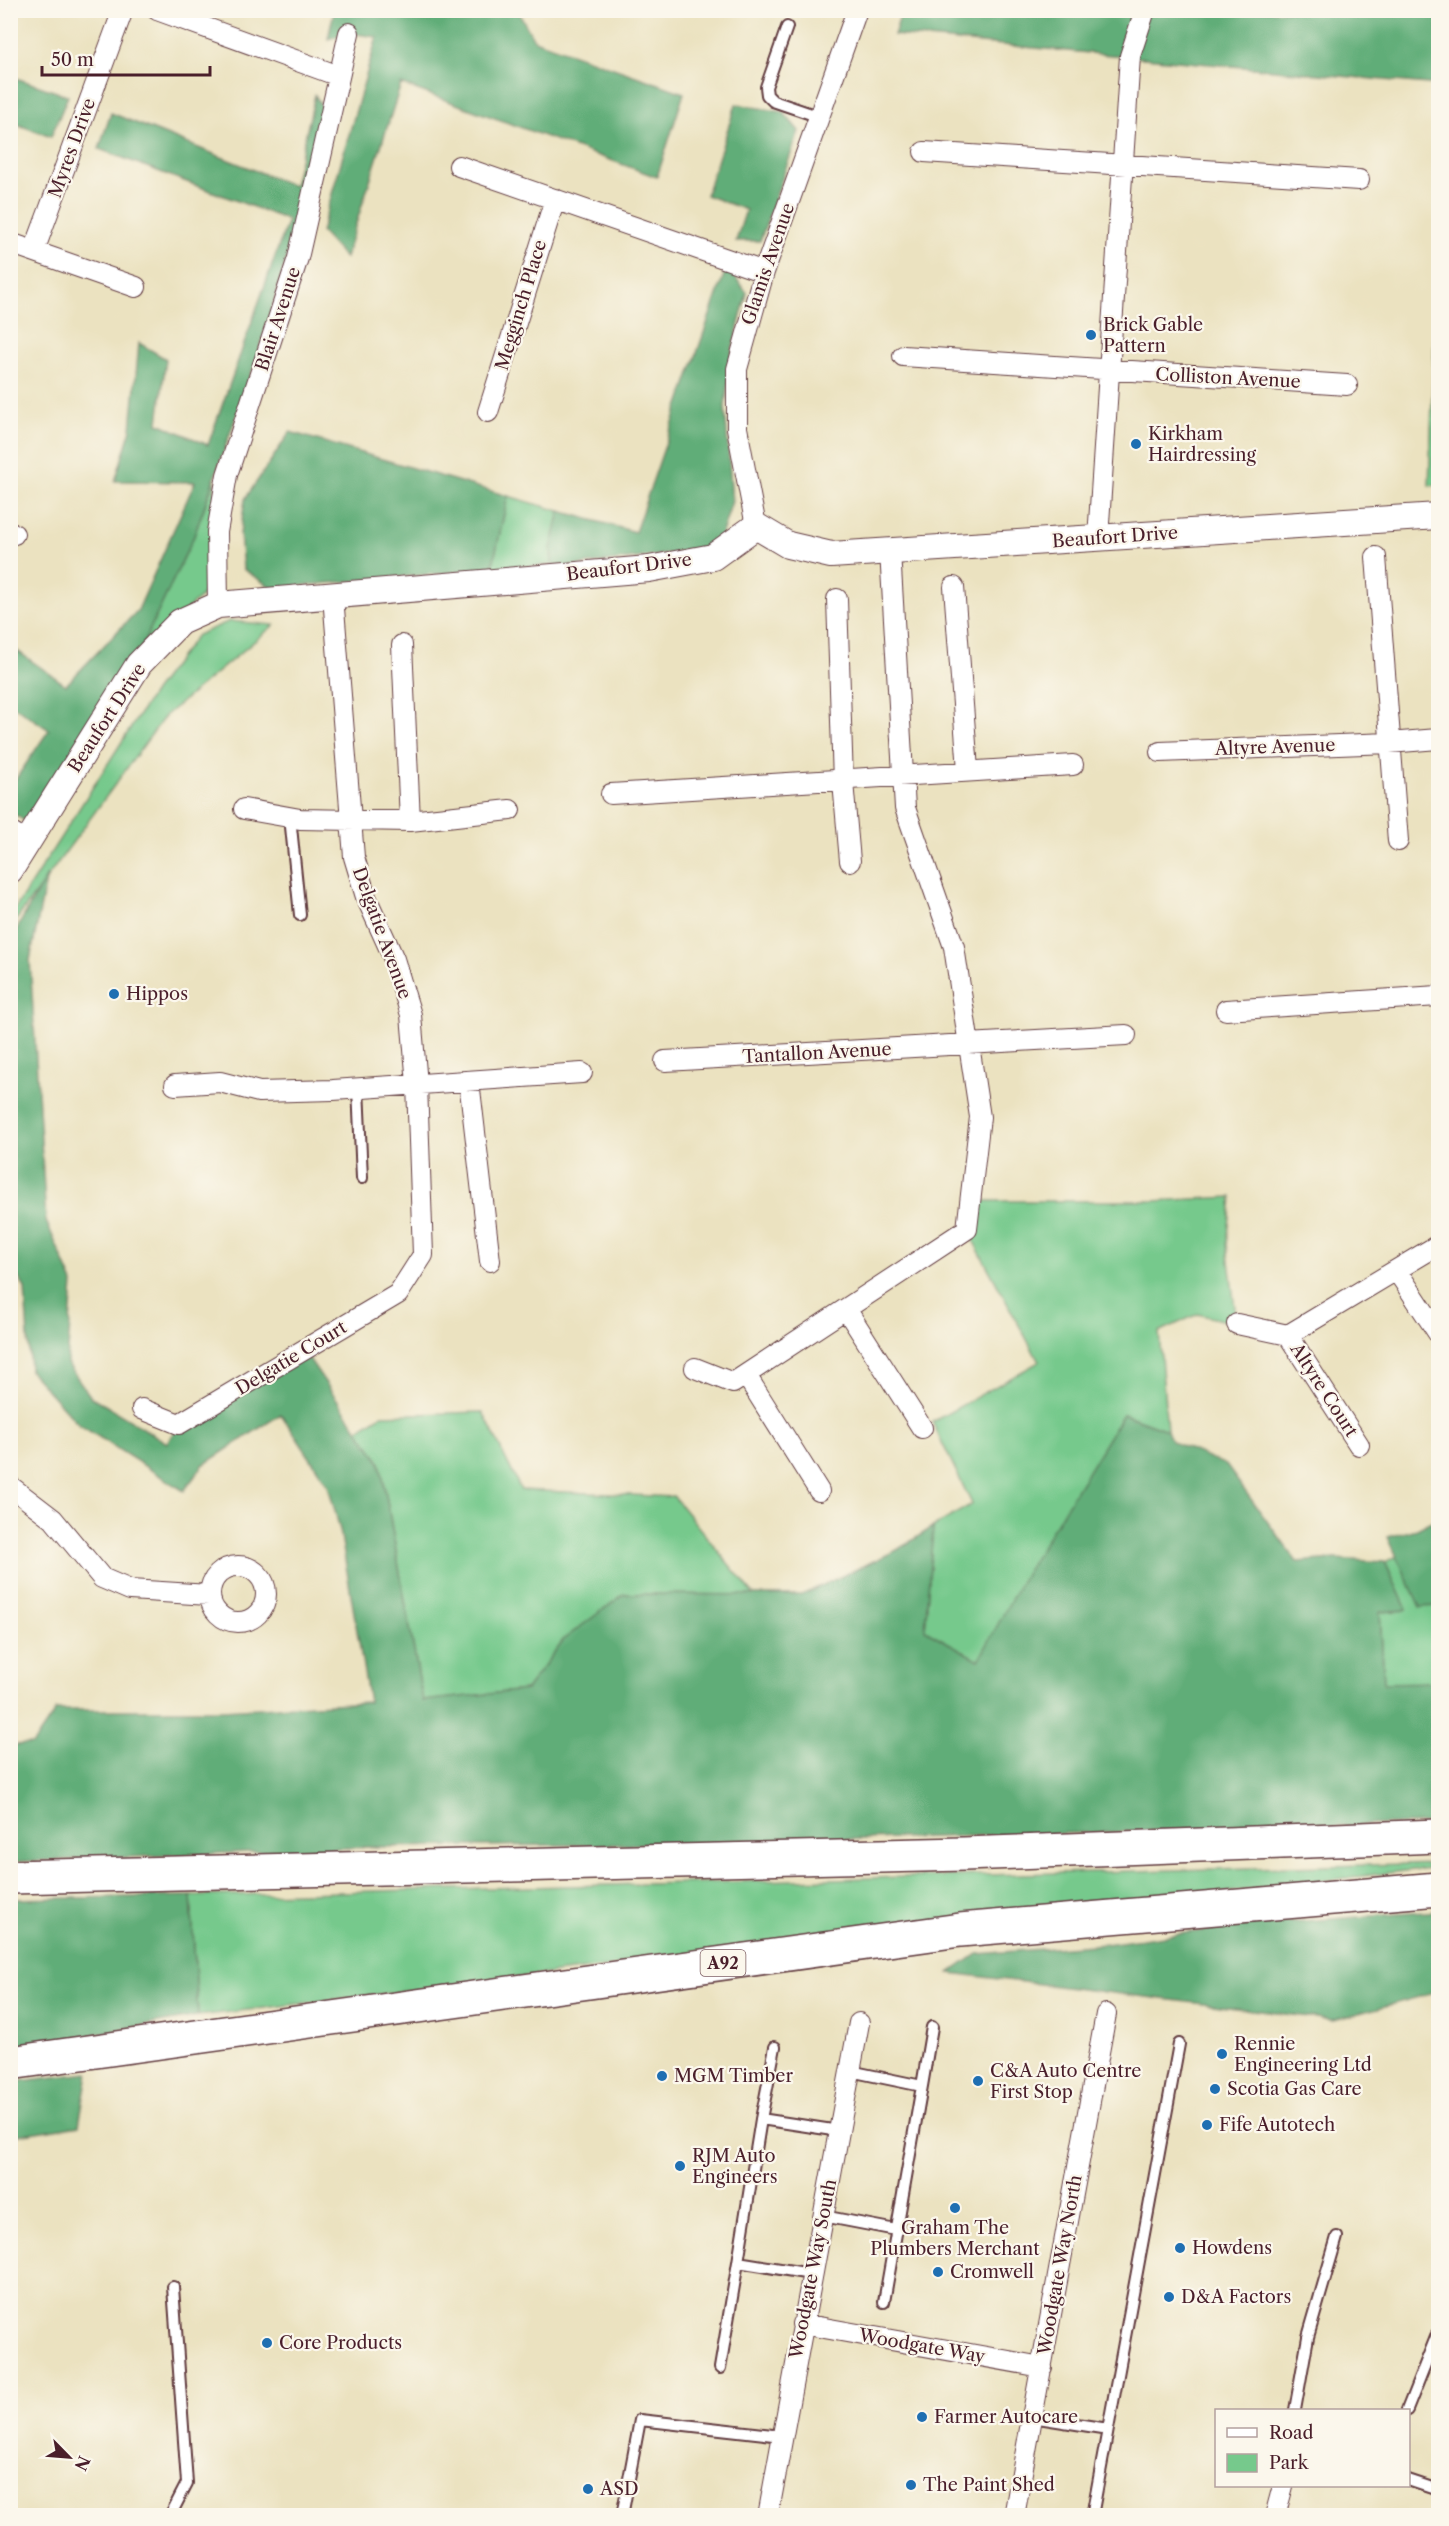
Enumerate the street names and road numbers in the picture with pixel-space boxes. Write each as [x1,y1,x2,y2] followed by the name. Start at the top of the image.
[44,95,100,201] street label: Myres Drive
[737,200,799,328] street label: Glamis Avenue
[491,237,551,373] street label: Megginch Place
[251,264,305,374] street label: Blair Avenue
[1155,363,1301,393] street label: Colliston Avenue
[1051,522,1179,552] street label: Beaufort Drive
[565,548,693,586] street label: Beaufort Drive
[63,659,151,777] street label: Beaufort Drive
[1213,734,1336,760] street label: Altyre Avenue
[348,864,416,1002] street label: Delgatie Avenue
[742,1038,892,1068] street label: Tantallon Avenue
[232,1316,351,1400] street label: Delgatie Court
[1285,1338,1363,1441] street label: Altyre Court
[700,1950,746,1976] road number: A92
[1033,2173,1087,2358] street label: Woodgate Way North
[785,2177,841,2362] street label: Woodgate Way South
[856,2324,988,2368] street label: Woodgate Way

